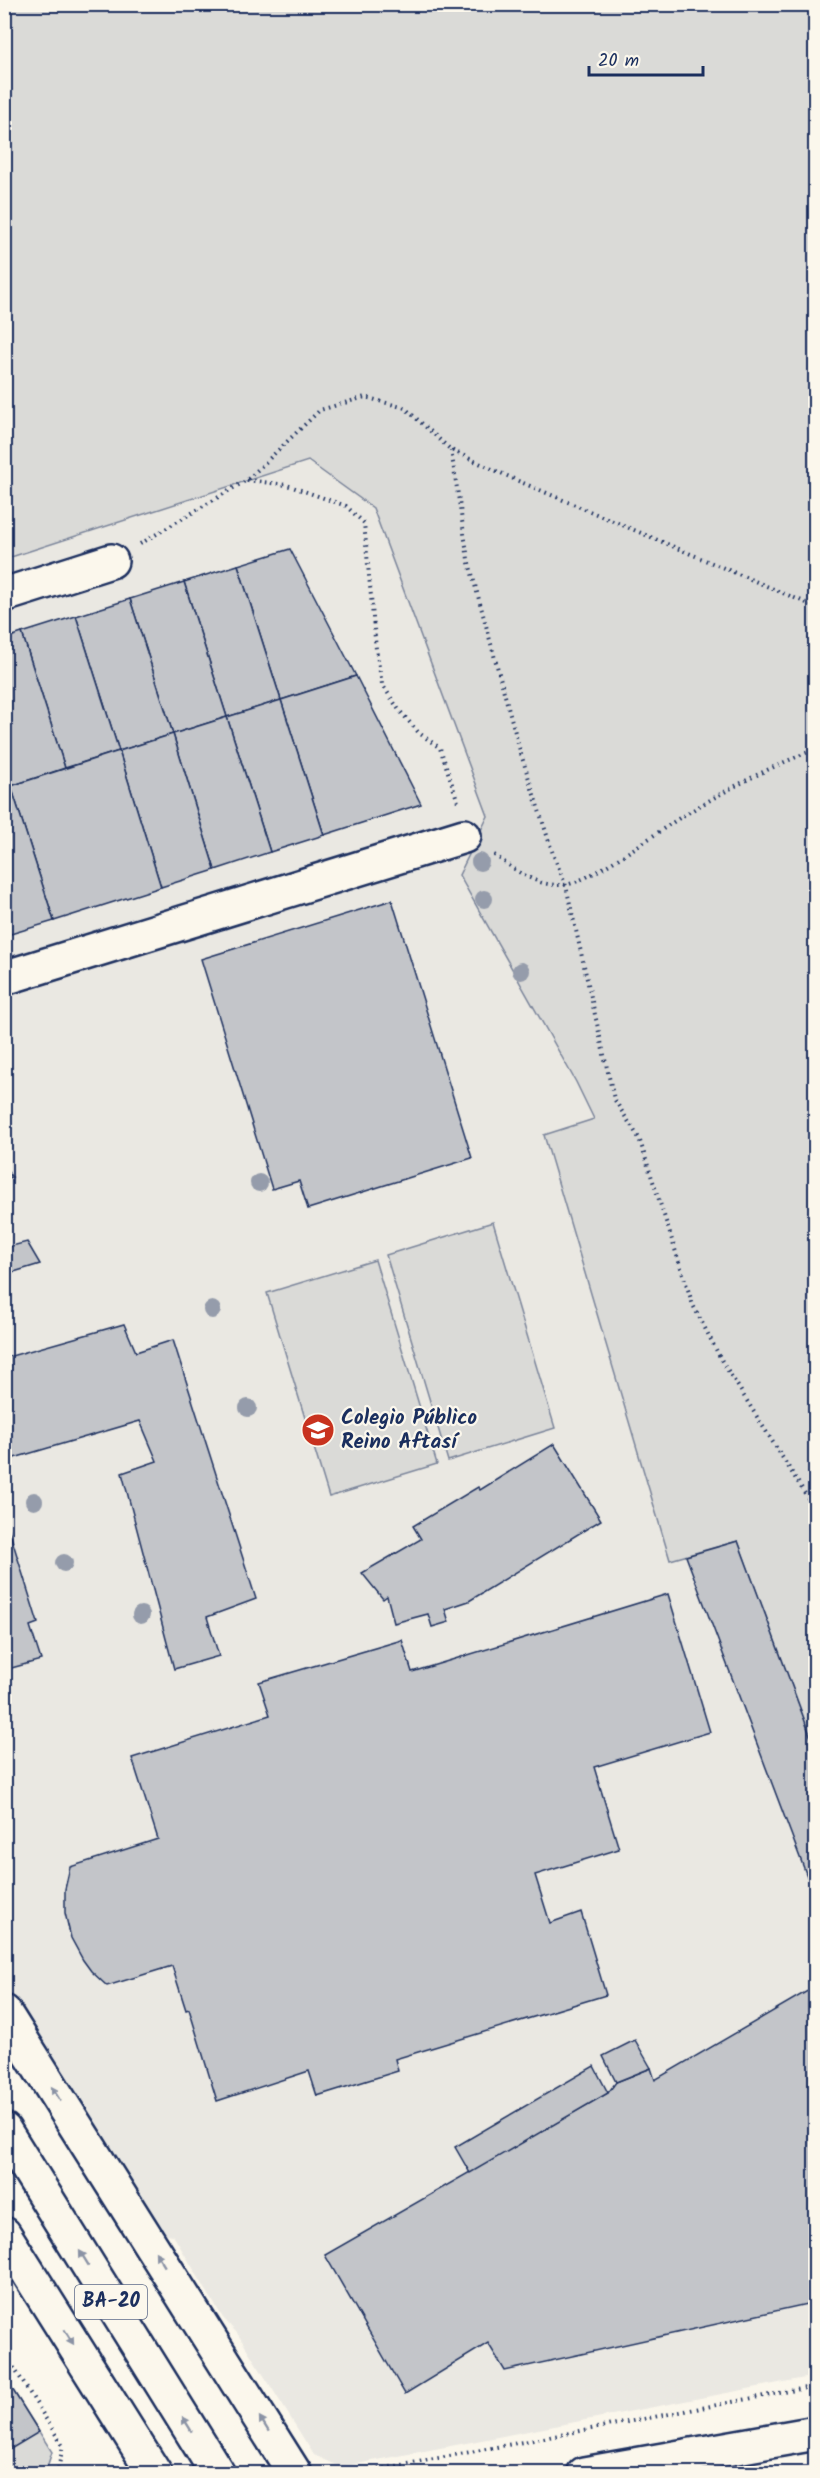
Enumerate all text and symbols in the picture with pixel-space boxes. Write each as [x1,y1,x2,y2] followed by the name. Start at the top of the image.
[589,39,703,77] scale bar
[598,47,639,76] text: 20 m
[341,1402,477,1459] place label: Colegio Público Reino Aftasí
[300,1412,336,1448] school or university icon: Colegio Público Reino Aftasí
[50,2086,61,2102] one-way arrow
[79,2250,90,2266] one-way arrow
[154,2251,165,2267] one-way arrow
[75,2285,147,2319] road number: BA-20
[63,2329,74,2345] one-way arrow
[182,2416,193,2432] one-way arrow
[258,2416,269,2432] one-way arrow

